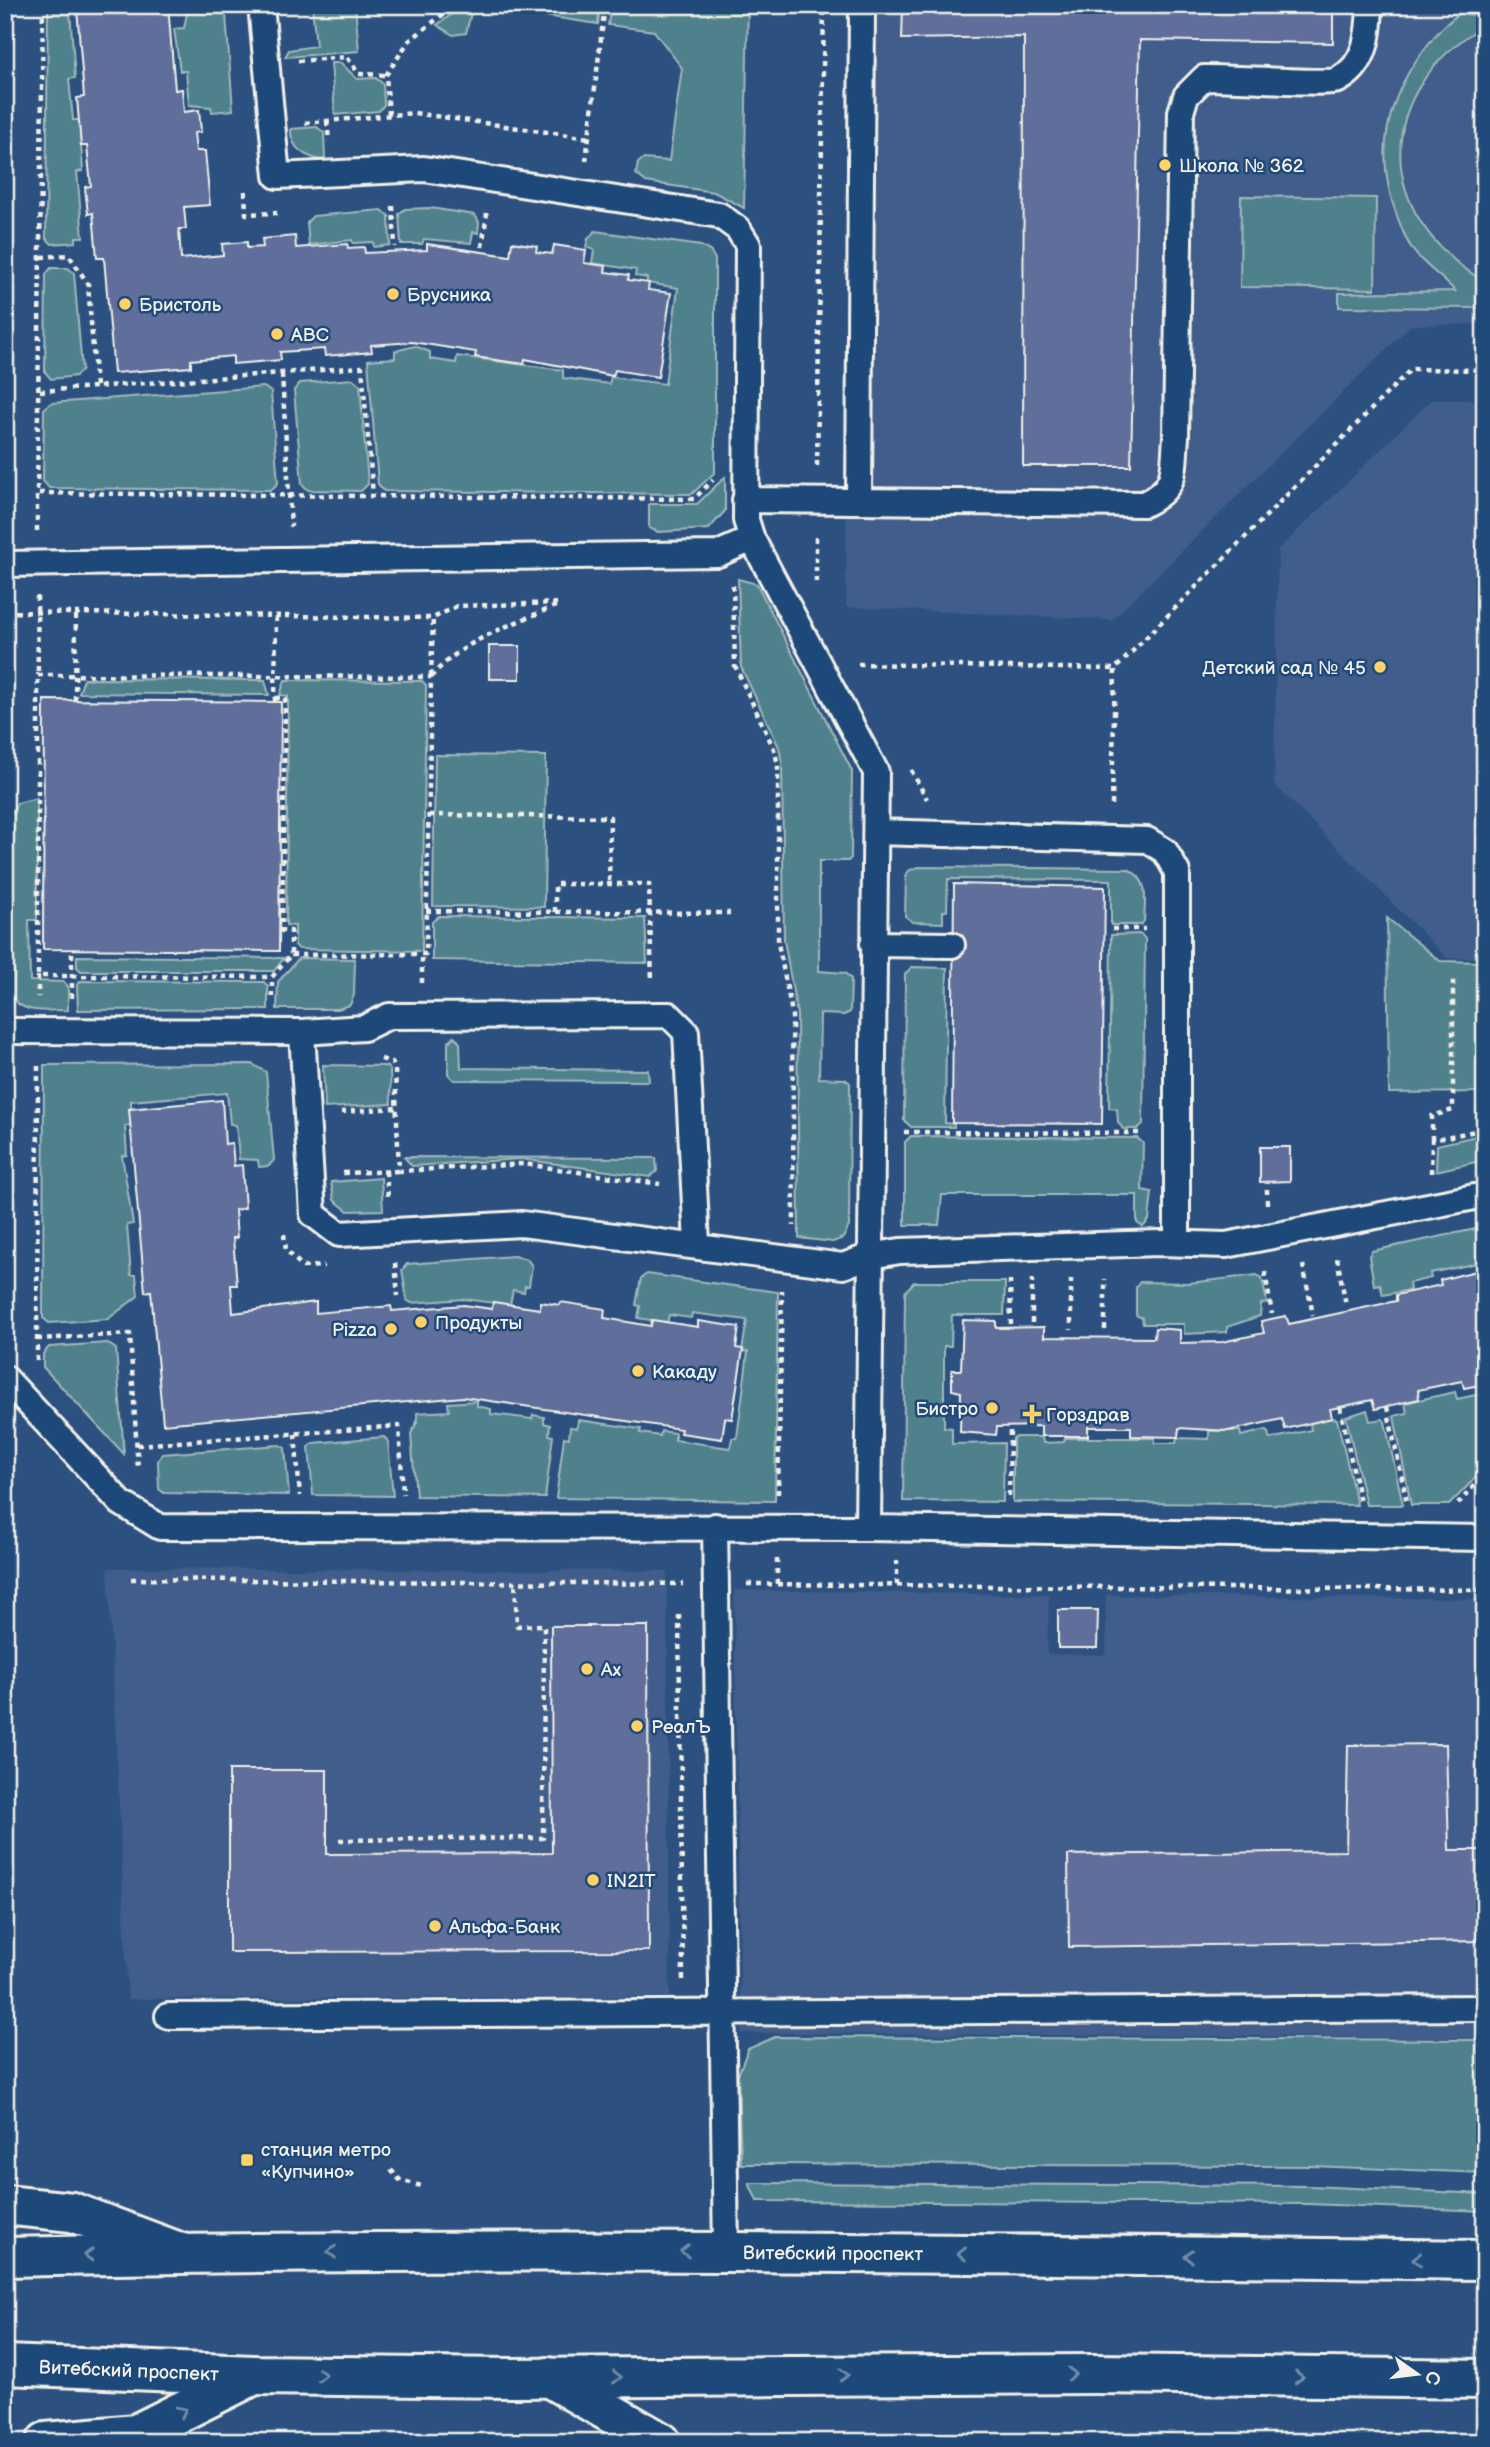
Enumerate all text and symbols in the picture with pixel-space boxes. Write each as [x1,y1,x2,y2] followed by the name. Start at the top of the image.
[1179,155,1305,178] place label: Школа № 362
[1157,157,1173,173] marker: Школа № 362
[407,284,491,307] place label: Брусника
[385,286,401,302] marker: Брусника
[139,294,222,317] place label: Бристоль
[117,296,133,312] marker: Бристоль
[291,324,329,347] place label: ABC
[269,326,285,342] marker: ABC
[1202,657,1366,680] place label: Детский сад № 45
[1372,659,1388,675] marker: Детский сад № 45
[435,1312,522,1335] place label: Продукты
[413,1314,429,1330] marker: Продукты
[332,1319,377,1342] place label: Pizza
[383,1321,399,1337] marker: Pizza
[652,1361,717,1384] place label: Какаду
[630,1363,646,1379] marker: Какаду
[915,1398,978,1421] place label: Бистро
[984,1400,1000,1416] marker: Бистро
[1046,1404,1130,1427] place label: Горздрав
[1024,1406,1040,1422] marker: Горздрав
[600,1659,622,1682] place label: Ах
[579,1661,595,1677] marker: Ах
[651,1716,711,1739] place label: РеалЪ
[629,1718,645,1734] marker: РеалЪ
[607,1870,656,1893] place label: IN2IT
[585,1872,601,1888] marker: IN2IT
[448,1916,560,1939] place label: Альфа-Банк
[427,1918,443,1934] marker: Альфа-Банк
[261,2139,391,2184] place label: станция метро «Купчино»
[239,2152,255,2168] marker: станция метро «Купчино»
[743,2242,923,2266] street label: Витебский проспект
[679,2243,690,2259] one-way arrow
[326,2244,337,2260] one-way arrow
[956,2246,966,2262] one-way arrow
[84,2247,94,2263] one-way arrow
[1183,2249,1194,2264] one-way arrow
[1411,2251,1421,2267] one-way arrow
[1382,2338,1452,2408] north arrow
[38,2356,219,2387] street label: Витебский проспект
[1067,2366,1077,2382] one-way arrow
[317,2367,328,2383] one-way arrow
[839,2367,850,2383] one-way arrow
[612,2369,622,2385] one-way arrow
[1294,2369,1305,2385] one-way arrow
[1419,2369,1445,2387] text: С
[174,2406,187,2420] one-way arrow

